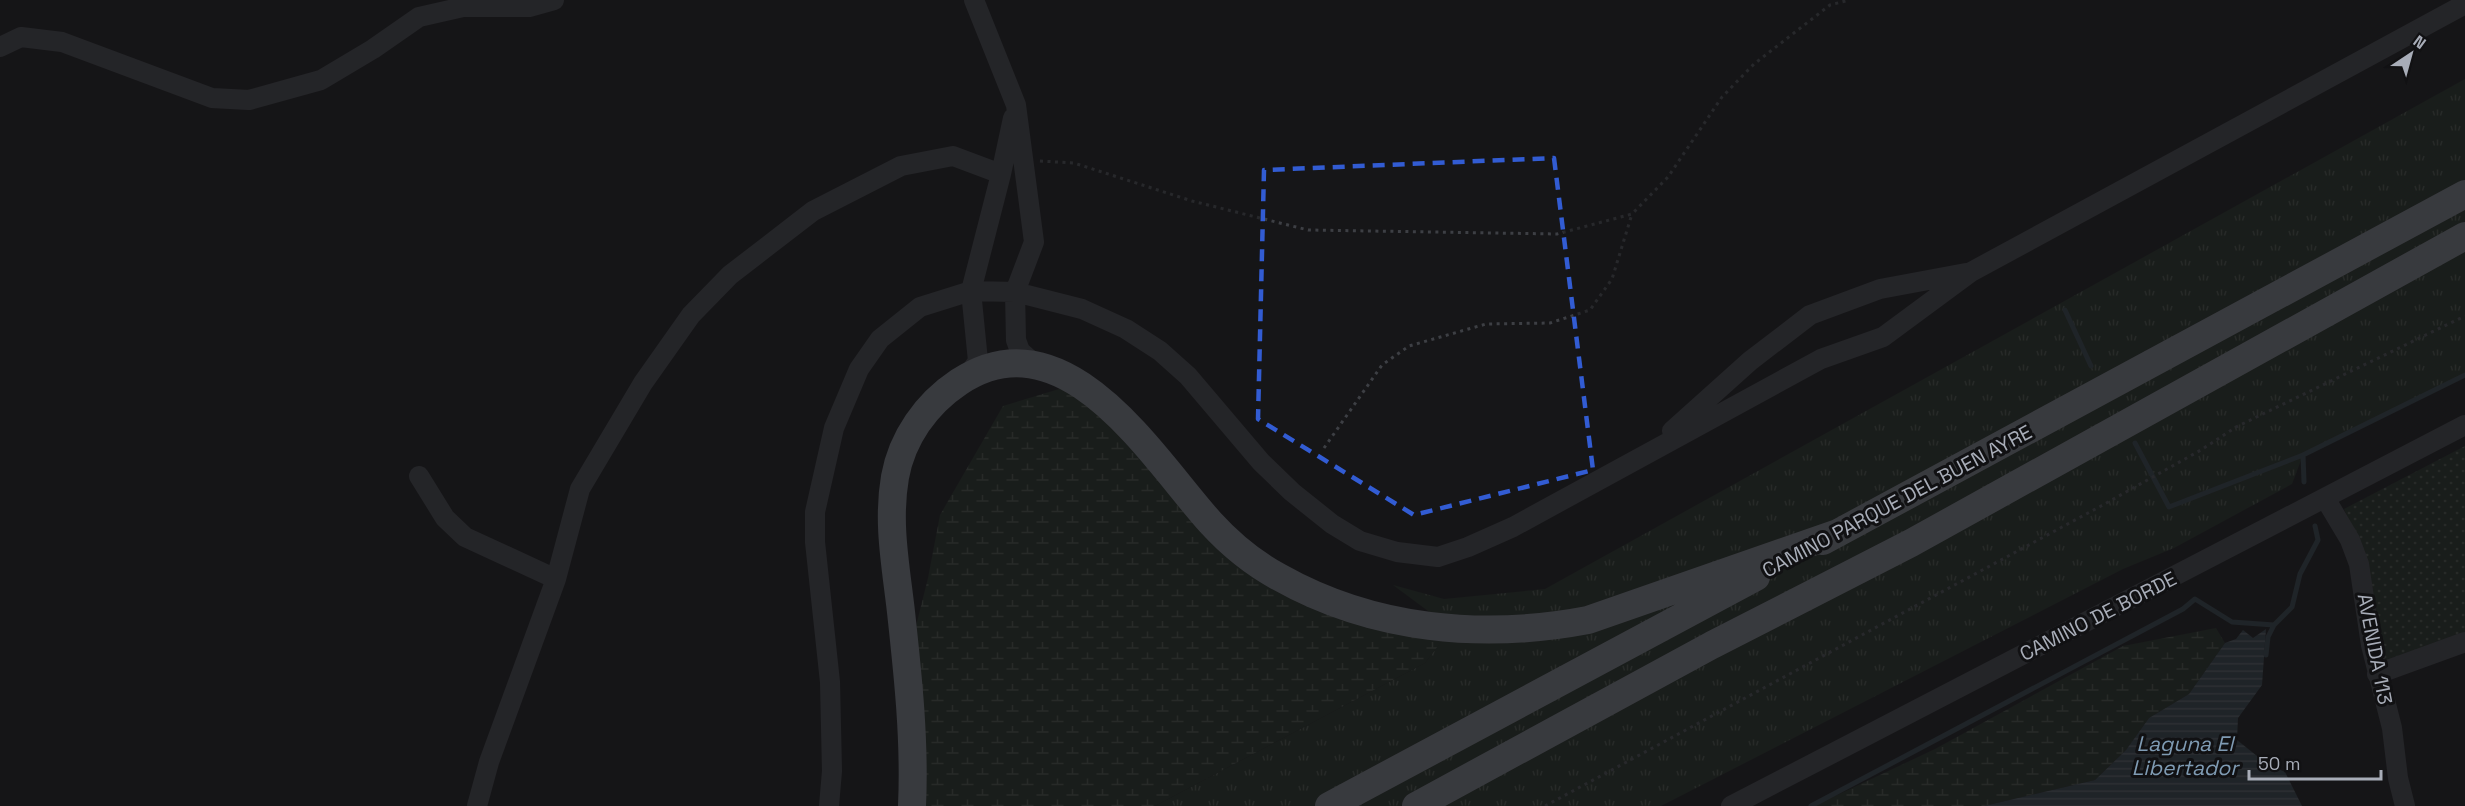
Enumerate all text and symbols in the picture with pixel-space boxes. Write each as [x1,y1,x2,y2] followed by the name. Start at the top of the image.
[2381,24,2441,84] north arrow
[2409,31,2430,54] text: N
[1758,419,2036,583] street label: CAMINO PARQUE DEL BUEN AYRE
[2015,565,2181,667] street label: CAMINO DE BORDE
[2351,591,2399,707] street label: AVENIDA 113
[2132,730,2240,781] water label: Laguna El Libertador
[2249,743,2381,781] scale bar
[2258,752,2300,775] text: 50 m

